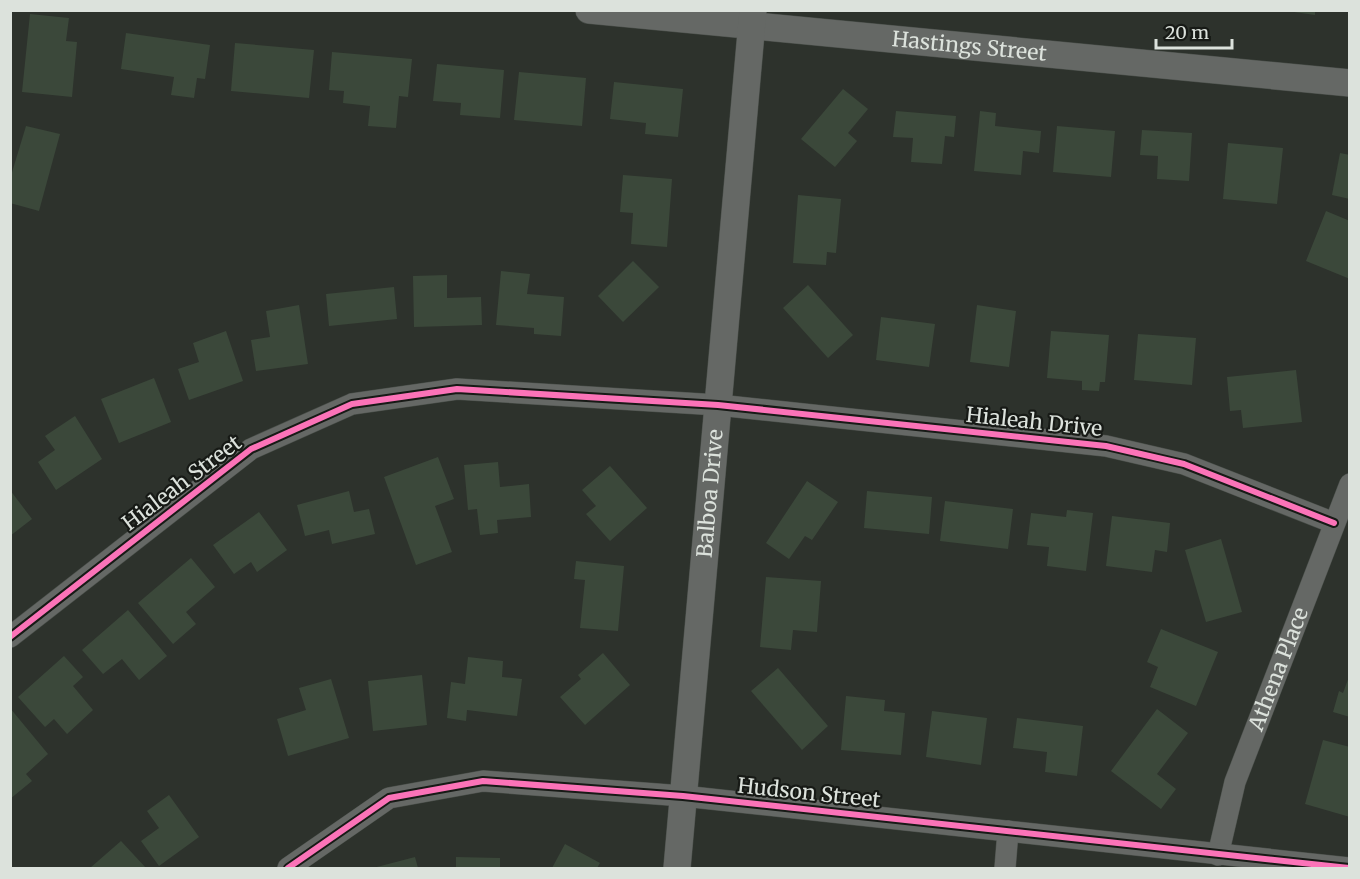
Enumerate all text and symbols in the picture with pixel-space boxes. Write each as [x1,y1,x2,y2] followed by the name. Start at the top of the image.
[1156,12,1232,50] scale bar
[1165,21,1209,44] text: 20 m
[891,25,1048,67] street label: Hastings Street
[965,401,1104,442] street label: Hialeah Drive
[691,428,729,559] street label: Balboa Drive
[117,429,247,536] street label: Hialeah Street
[1242,603,1314,735] street label: Athena Place
[736,772,882,813] street label: Hudson Street

